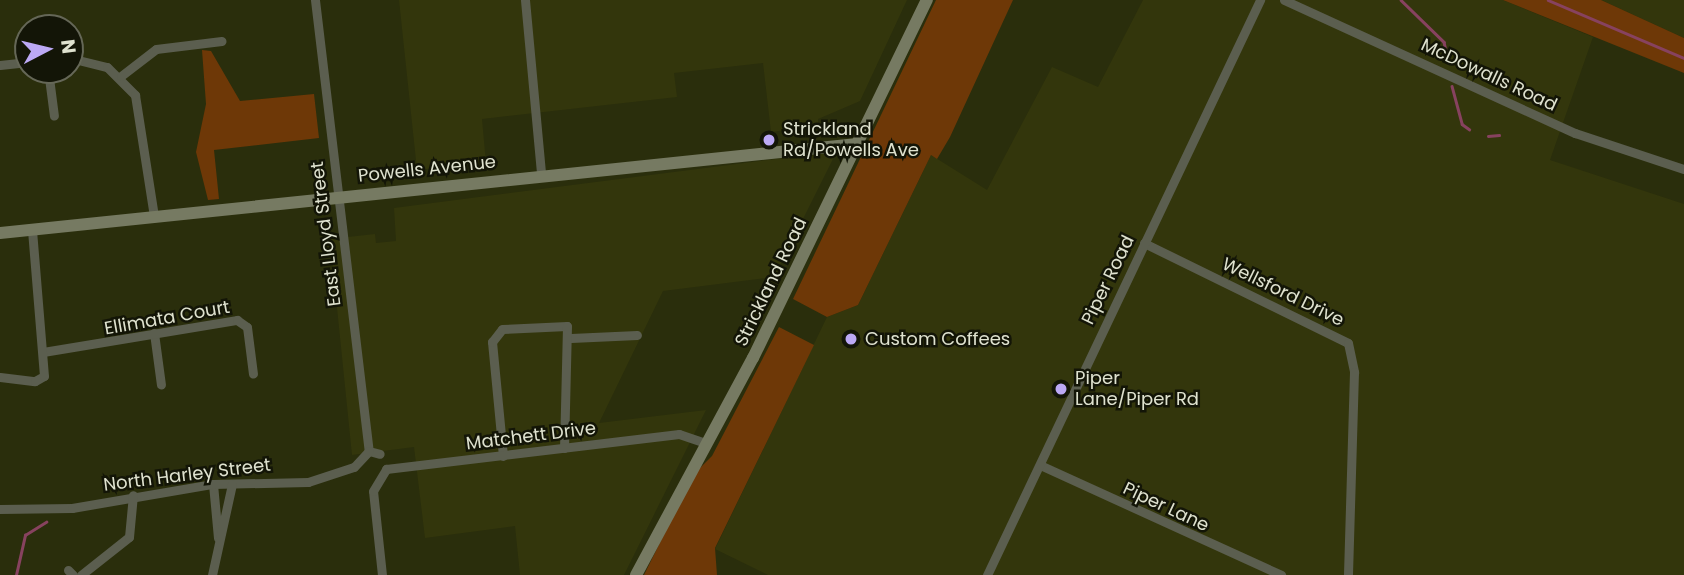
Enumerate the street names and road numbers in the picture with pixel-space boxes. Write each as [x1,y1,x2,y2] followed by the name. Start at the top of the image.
[1418,34,1560,116] street label: McDowalls Road
[357,151,497,187] street label: Powells Avenue
[306,160,346,308] street label: East Lloyd Street
[731,214,811,350] street label: Strickland Road
[1077,232,1139,328] street label: Piper Road
[1218,253,1348,331] street label: Wellsford Drive
[103,296,231,340] street label: Ellimata Court
[465,417,597,455] street label: Matchett Drive
[102,454,272,496] street label: North Harley Street
[1120,478,1212,536] street label: Piper Lane

